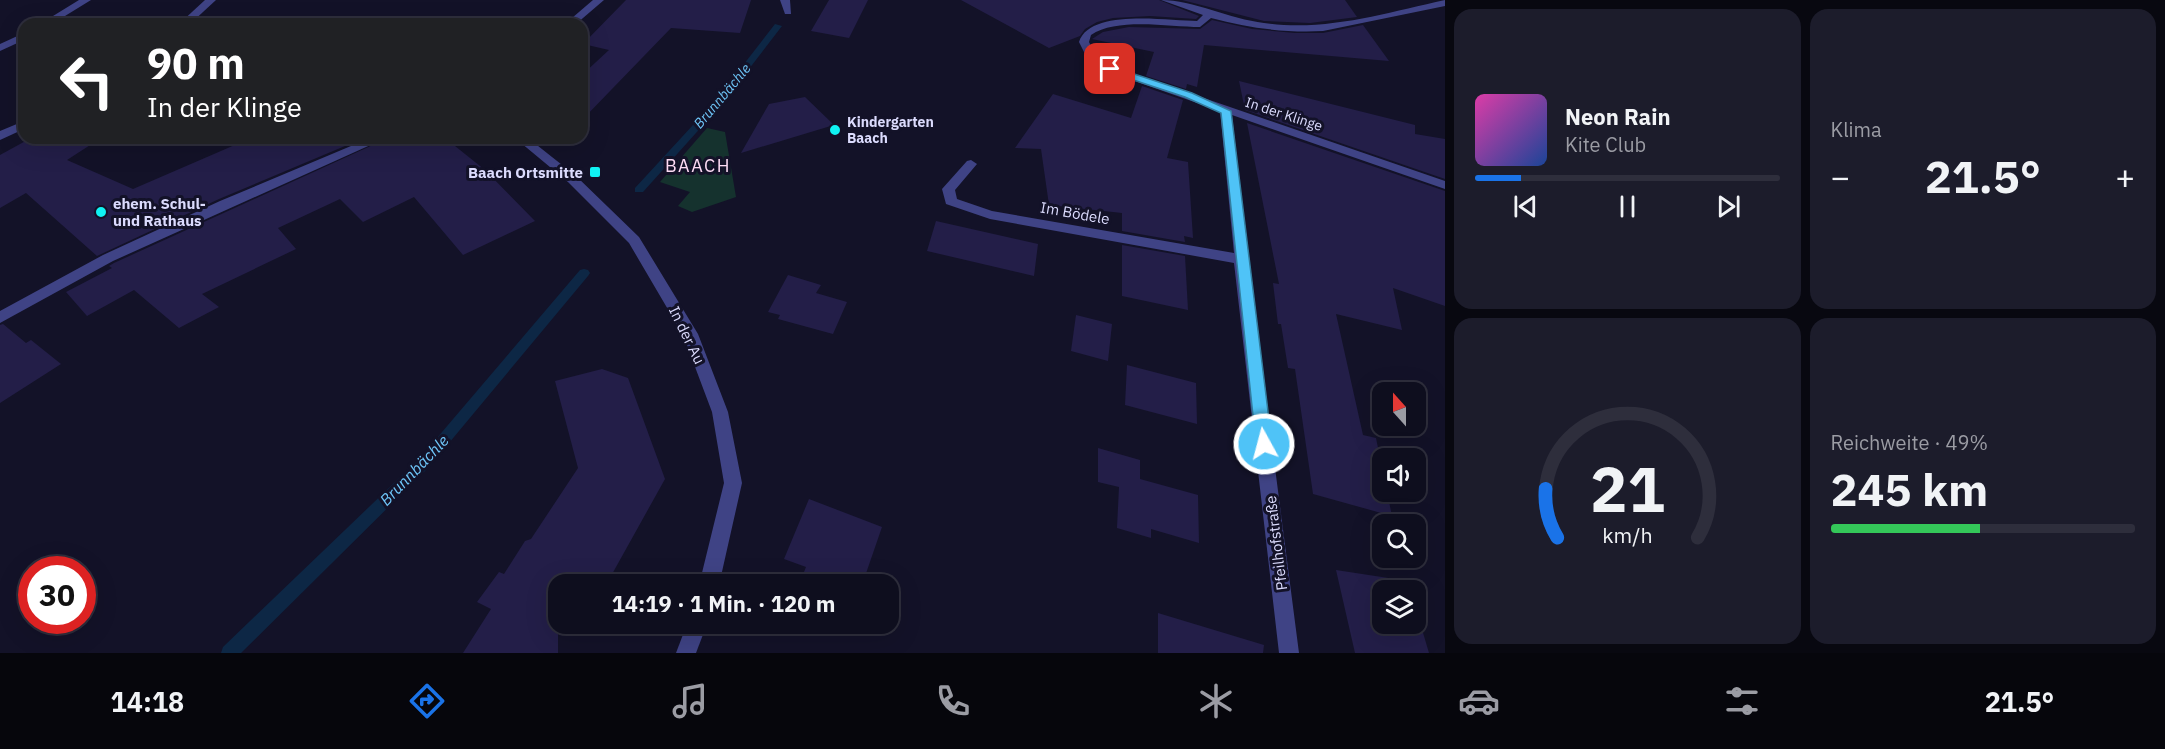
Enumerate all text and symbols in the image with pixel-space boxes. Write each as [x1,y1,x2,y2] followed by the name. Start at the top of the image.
[147,36,245,91] text: 90 m
[48,42,126,120] icon: left
[1084,43,1135,94] pin
[1093,52,1126,85] icon: arrive
[690,60,754,132] water label: Brunnbächle
[147,89,302,124] text: In der Klinge
[1243,93,1325,135] street label: In der Klinge
[1565,102,1671,131] text: Neon Rain
[847,113,934,147] place label: Kindergarten Baach
[1831,116,1882,143] text: Klima
[828,123,842,137] marker: Kindergarten Baach
[1565,131,1646,158] text: Kite Club
[1925,147,2041,205] text: 21.5°
[665,154,731,177] district label: BAACH
[1831,155,1850,198] text: −
[2115,155,2135,198] text: +
[468,163,583,182] place label: Baach Ortsmitte
[588,165,602,179] marker: Baach Ortsmitte
[1509,190,1542,223] icon: previous
[1611,190,1644,223] icon: pause
[1712,190,1745,223] icon: next
[113,194,206,230] place label: ehem. Schul- und Rathaus
[1039,198,1111,228] street label: Im Bödele
[94,205,108,219] marker: ehem. Schul- und Rathaus
[665,303,709,367] street label: In der Au
[1372,382,1426,436] north arrow
[1372,382,1426,634] map controls
[1232,412,1296,476] position arrow
[1831,429,1988,456] text: Reichweite · 49%
[375,430,453,510] water label: Brunnbächle
[1372,448,1426,502] button: sound
[1590,448,1665,529] text: 21
[1831,460,1988,518] text: 245 km
[1261,494,1291,592] street label: Pfeilhofstraße
[1372,514,1426,568] button: search
[1602,521,1652,549] text: km/h
[18,556,96,634] speed limit sign: 30
[1372,580,1426,634] button: layers
[612,589,835,618] text: 14:19 · 1 Min. · 120 m
[406,680,448,722] icon: directions
[669,680,711,722] icon: music
[932,680,974,722] icon: phone
[1195,680,1237,722] icon: climate
[1458,680,1500,722] icon: car
[1721,680,1763,722] icon: filters
[111,684,184,719] text: 14:18
[1985,684,2054,719] text: 21.5°

